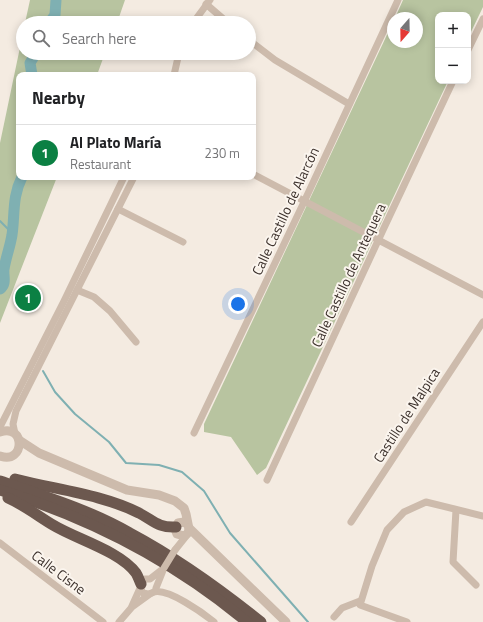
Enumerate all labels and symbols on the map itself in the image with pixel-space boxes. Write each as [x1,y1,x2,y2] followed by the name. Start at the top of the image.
[387,12,423,48] north arrow
[246,144,324,278] street label: Calle Castillo de Alarcón
[305,200,391,350] street label: Calle Castillo de Antequera
[15,283,41,313] pin: 1
[228,294,248,314] your location
[367,363,445,467] street label: Castillo de Malpica
[28,545,90,599] street label: Calle Cisne

